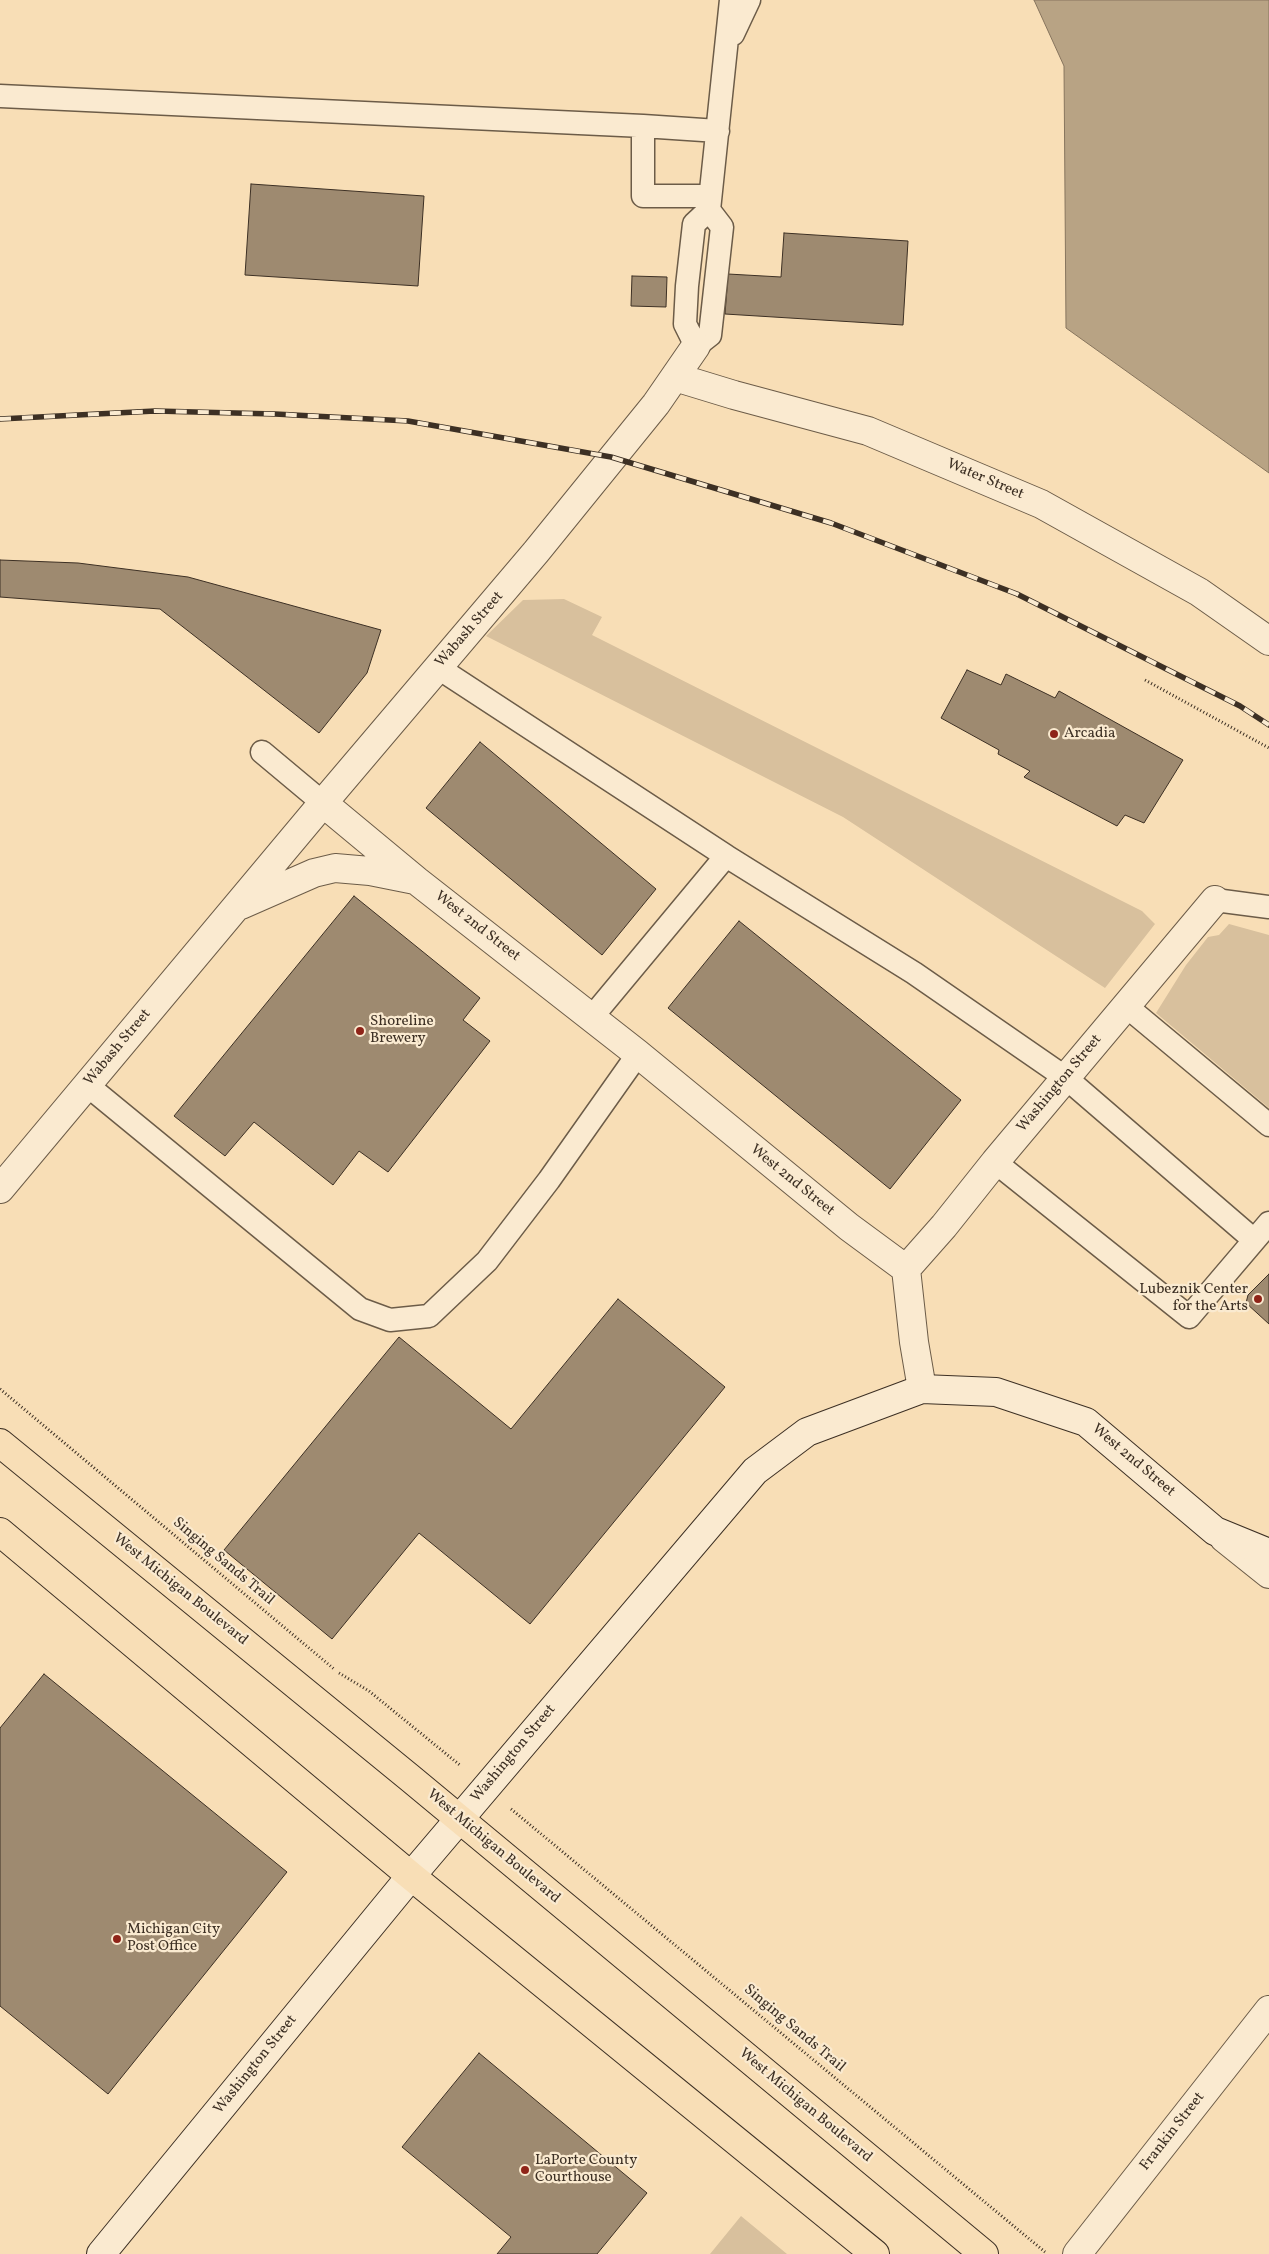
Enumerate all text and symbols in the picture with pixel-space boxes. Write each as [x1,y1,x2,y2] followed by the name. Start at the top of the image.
[944,456,1026,504] street label: Water Street
[432,588,508,672] street label: Wabash Street
[1064,725,1115,743] place label: Arcadia
[1048,728,1060,740] marker: Arcadia
[431,888,523,966] street label: West 2nd Street
[81,1006,155,1090] street label: Wabash Street
[370,1013,434,1048] place label: Shoreline Brewery
[354,1025,366,1037] marker: Shoreline Brewery
[1014,1031,1106,1137] street label: Washington Street
[746,1141,838,1221] street label: West 2nd Street
[1139,1281,1248,1316] place label: Lubeznik Center for the Arts
[1252,1293,1264,1305] marker: Lubeznik Center for the Arts
[1088,1421,1178,1501] street label: West 2nd Street
[169,1514,277,1610] street label: Singing Sands Trail
[109,1530,251,1650] street label: West Michigan Boulevard
[468,1701,560,1807] street label: Washington Street
[423,1786,563,1908] street label: West Michigan Boulevard
[127,1921,220,1956] place label: Michigan City Post Office
[111,1933,123,1945] marker: Michigan City Post Office
[740,1981,848,2077] street label: Singing Sands Trail
[211,2012,301,2118] street label: Washington Street
[735,2045,875,2167] street label: West Michigan Boulevard
[1137,2089,1209,2175] street label: Frankin Street
[535,2152,637,2187] place label: LaPorte County Courthouse
[519,2164,531,2176] marker: LaPorte County Courthouse

